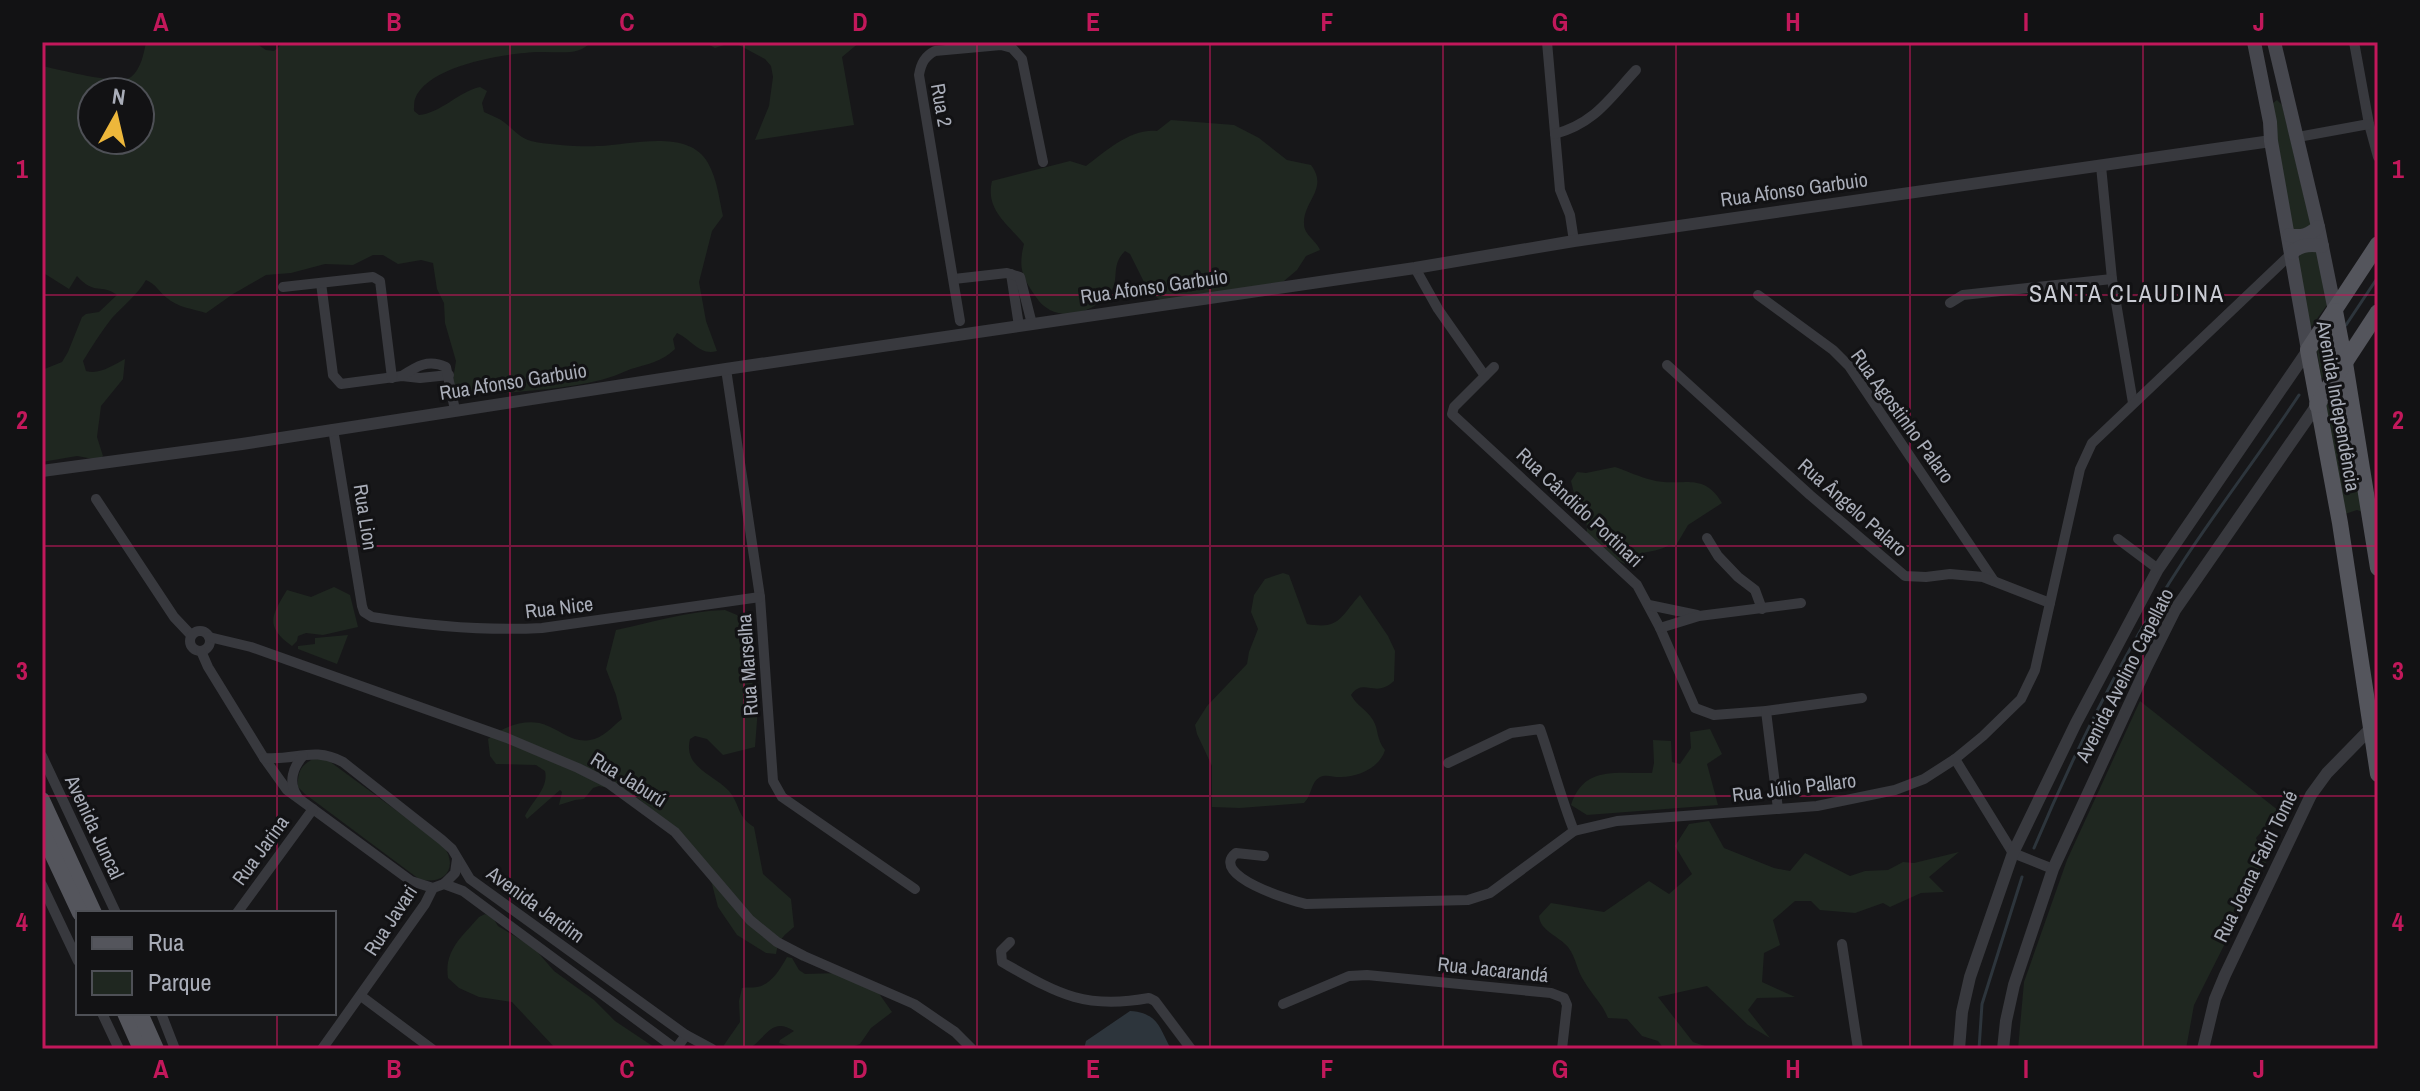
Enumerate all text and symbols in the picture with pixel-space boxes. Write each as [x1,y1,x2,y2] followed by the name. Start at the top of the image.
[153,4,169,39] text: A
[386,4,402,39] text: B
[619,4,635,39] text: C
[852,4,868,39] text: D
[1086,4,1100,39] text: E
[1320,4,1334,39] text: F
[1552,4,1568,39] text: G
[1785,4,1801,39] text: H
[2023,4,2029,39] text: I
[2253,4,2265,39] text: J
[76,76,156,156] north arrow
[110,80,127,112] text: N
[925,81,959,129] street label: Rua 2
[16,151,28,186] text: 1
[2392,151,2404,186] text: 1
[1719,165,1869,213] street label: Rua Afonso Garbuio
[1079,262,1229,310] street label: Rua Afonso Garbuio
[2029,277,2225,309] district label: SANTA CLAUDINA
[2311,317,2367,494] street label: Avenida Independência
[1845,344,1961,488] street label: Rua Agostinho Palaro
[437,356,589,406] street label: Rua Afonso Garbuio
[16,402,28,437] text: 2
[2392,402,2404,437] text: 2
[1511,441,1649,573] street label: Rua Cândido Portinari
[1793,452,1913,562] street label: Rua Ângelo Palaro
[347,482,385,552] street label: Rua Lion
[2068,583,2180,767] street label: Avenida Avelino Capellato
[523,589,595,625] street label: Rua Nice
[730,613,764,717] street label: Rua Marselha
[16,653,28,688] text: 3
[2392,653,2404,688] text: 3
[586,745,672,813] street label: Rua Jaburú
[1730,766,1858,808] street label: Rua Júlio Pallaro
[59,770,131,883] street label: Avenida Juncal
[2207,786,2303,946] street label: Rua Joana Fabri Tomé
[225,810,295,890] street label: Rua Jarina
[481,859,590,949] street label: Avenida Jardim
[357,879,423,961] street label: Rua Javari
[16,904,28,939] text: 4
[2392,904,2404,939] text: 4
[76,911,336,1015] legend
[148,926,184,958] text: Rua
[1436,950,1550,988] street label: Rua Jacarandá
[148,966,211,998] text: Parque
[153,1051,169,1086] text: A
[386,1051,402,1086] text: B
[619,1051,635,1086] text: C
[852,1051,868,1086] text: D
[1086,1051,1100,1086] text: E
[1320,1051,1334,1086] text: F
[1552,1051,1568,1086] text: G
[1785,1051,1801,1086] text: H
[2023,1051,2029,1086] text: I
[2253,1051,2265,1086] text: J

